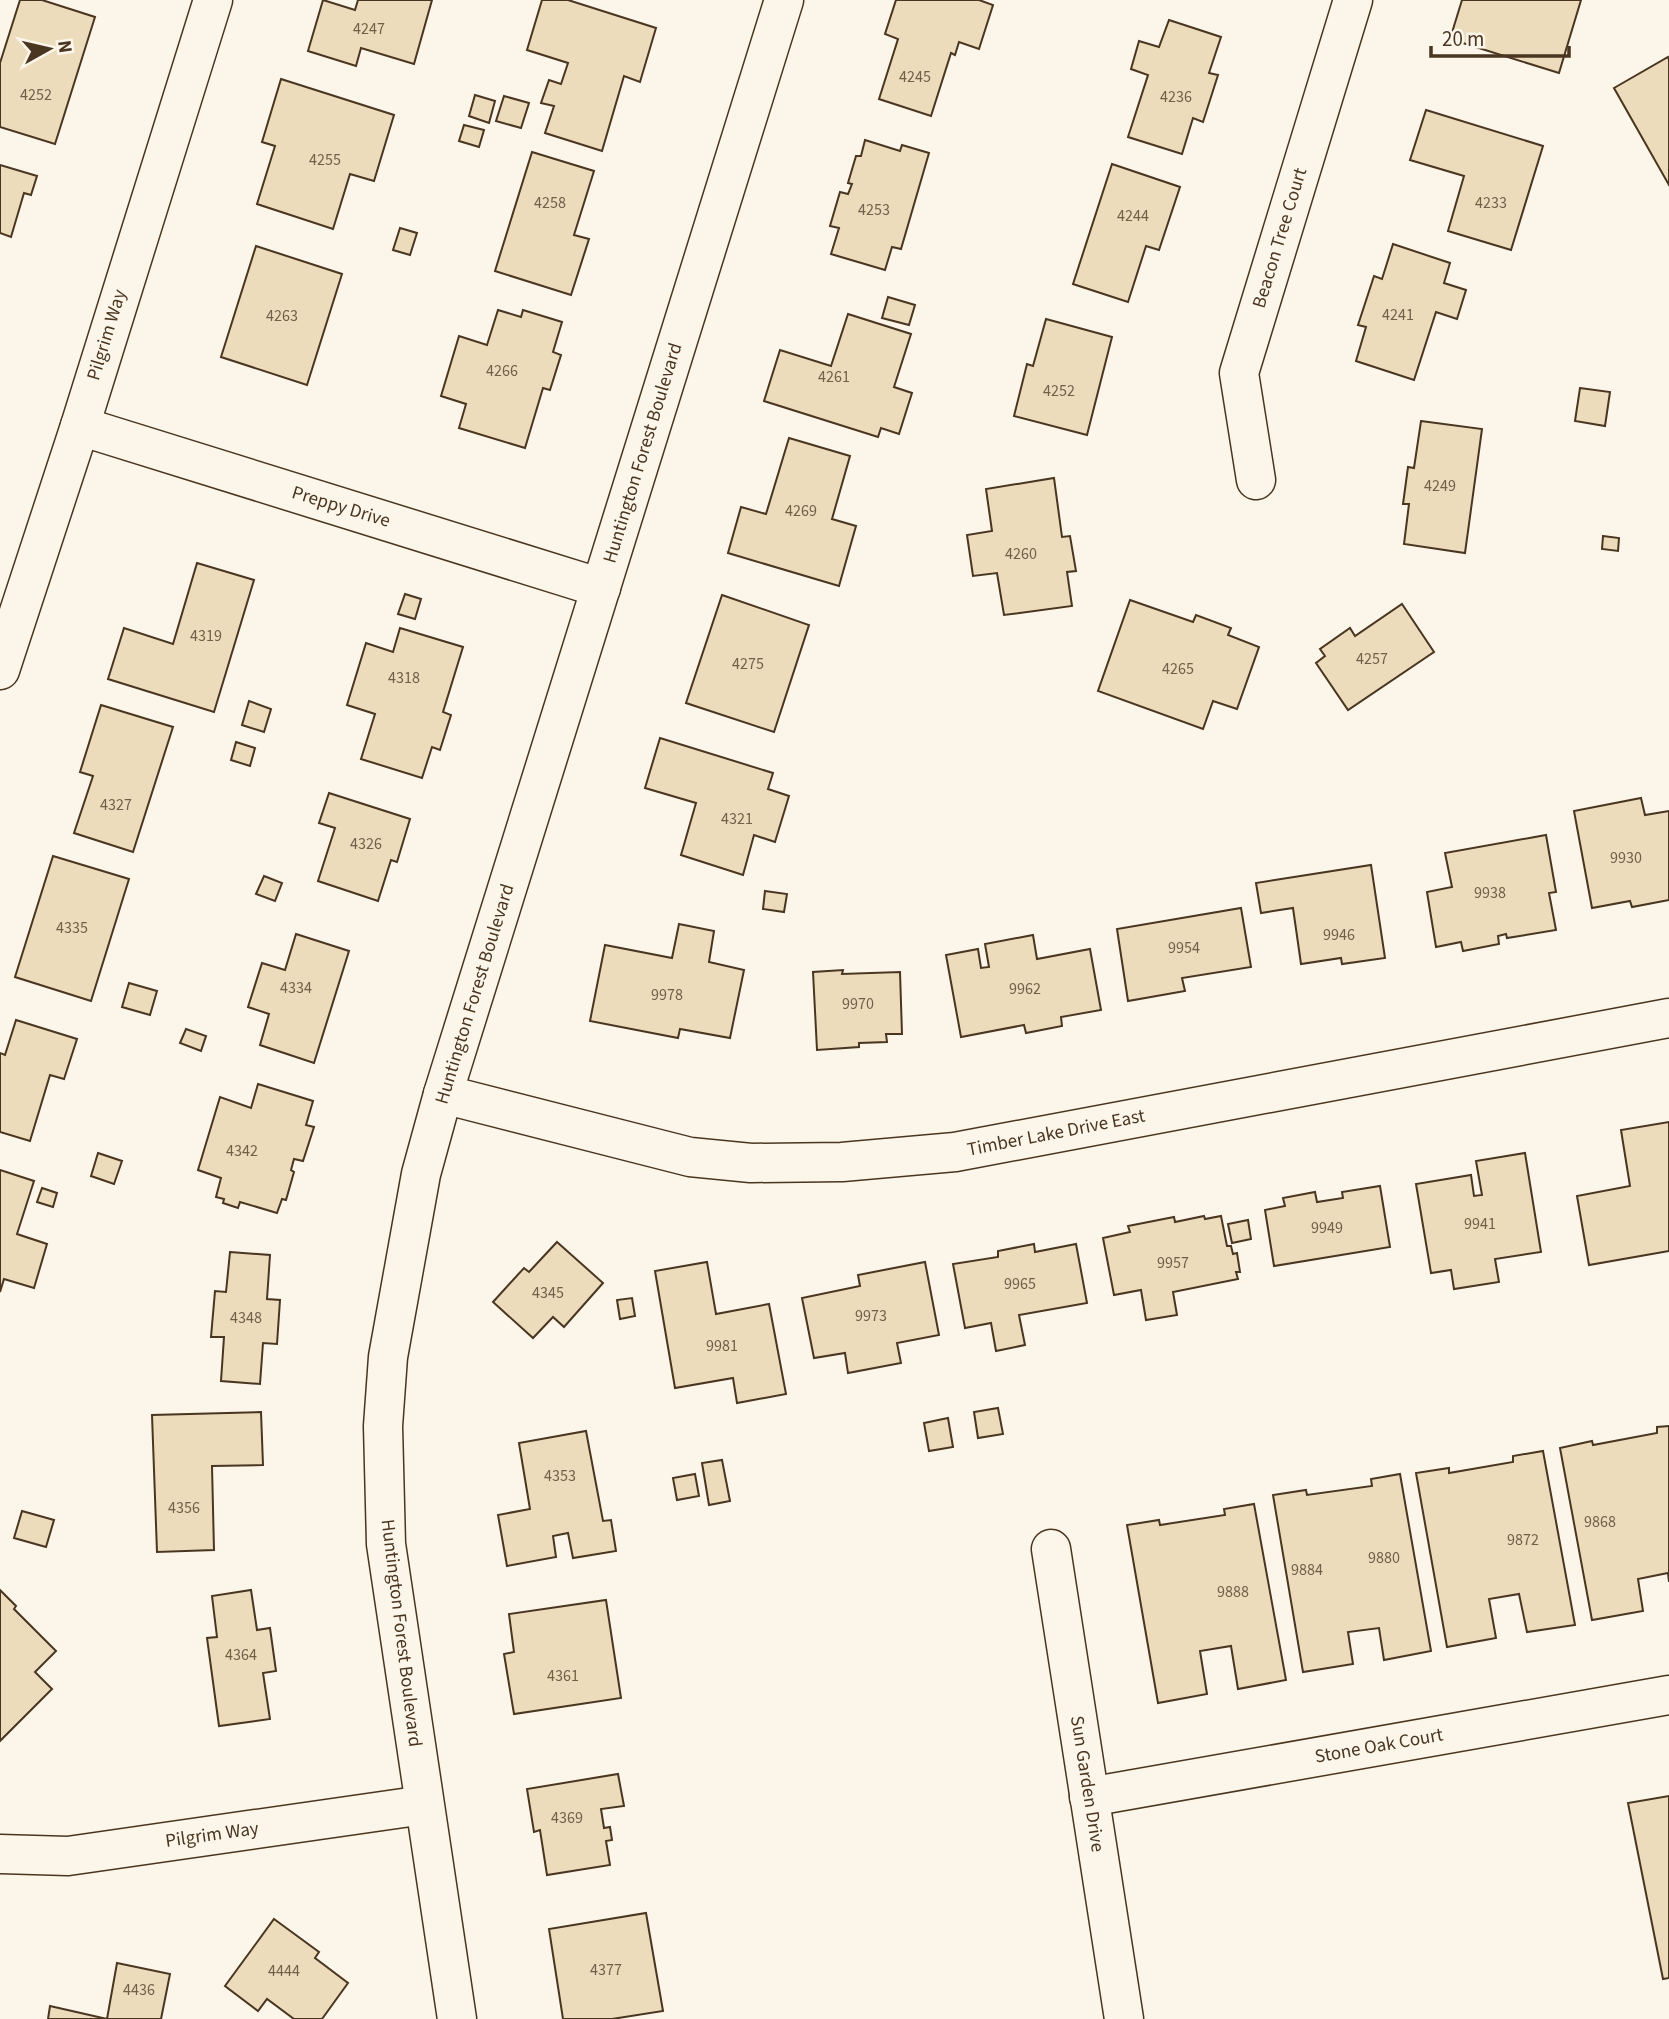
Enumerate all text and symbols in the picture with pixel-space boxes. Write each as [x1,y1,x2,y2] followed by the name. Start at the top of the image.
[14,14,84,84] north arrow
[1431,14,1569,58] scale bar
[353,18,385,40] house number: 4247
[1442,24,1484,54] text: 20 m
[50,39,79,55] text: N
[899,66,931,88] house number: 4245
[20,84,52,106] house number: 4252
[1160,86,1192,108] house number: 4236
[309,149,341,171] house number: 4255
[1246,164,1314,312] street label: Beacon Tree Court
[534,192,566,214] house number: 4258
[1475,192,1507,214] house number: 4233
[858,199,890,221] house number: 4253
[1117,205,1149,227] house number: 4244
[80,286,134,384] street label: Pilgrim Way
[1382,304,1414,326] house number: 4241
[266,305,298,327] house number: 4263
[597,340,689,566] street label: Huntington Forest Boulevard
[486,360,518,382] house number: 4266
[818,366,850,388] house number: 4261
[1043,380,1075,402] house number: 4252
[1424,475,1456,497] house number: 4249
[289,479,393,535] street label: Preppy Drive
[785,500,817,522] house number: 4269
[1005,543,1037,565] house number: 4260
[190,625,222,647] house number: 4319
[1356,648,1388,670] house number: 4257
[732,653,764,675] house number: 4275
[1162,658,1194,680] house number: 4265
[388,667,420,689] house number: 4318
[100,794,132,816] house number: 4327
[721,808,753,830] house number: 4321
[350,833,382,855] house number: 4326
[1610,847,1642,869] house number: 9930
[429,881,521,1107] street label: Huntington Forest Boulevard
[1474,882,1506,904] house number: 9938
[56,917,88,939] house number: 4335
[1323,924,1355,946] house number: 9946
[1168,937,1200,959] house number: 9954
[280,977,312,999] house number: 4334
[1009,978,1041,1000] house number: 9962
[651,984,683,1006] house number: 9978
[842,993,874,1015] house number: 9970
[965,1102,1148,1163] street label: Timber Lake Drive East
[226,1140,258,1162] house number: 4342
[1464,1213,1496,1235] house number: 9941
[1311,1217,1343,1239] house number: 9949
[1157,1252,1189,1274] house number: 9957
[1004,1273,1036,1295] house number: 9965
[532,1282,564,1304] house number: 4345
[855,1305,887,1327] house number: 9973
[230,1307,262,1329] house number: 4348
[706,1335,738,1357] house number: 9981
[544,1465,576,1487] house number: 4353
[168,1497,200,1519] house number: 4356
[1584,1511,1616,1533] house number: 9868
[374,1518,428,1748] street label: Huntington Forest Boulevard
[1507,1529,1539,1551] house number: 9872
[1368,1547,1400,1569] house number: 9880
[1291,1559,1323,1581] house number: 9884
[1217,1581,1249,1603] house number: 9888
[225,1644,257,1666] house number: 4364
[547,1665,579,1687] house number: 4361
[1063,1714,1111,1854] street label: Sun Garden Drive
[1313,1721,1446,1771] street label: Stone Oak Court
[551,1807,583,1829] house number: 4369
[164,1815,260,1855] street label: Pilgrim Way
[590,1959,622,1981] house number: 4377
[268,1960,300,1982] house number: 4444
[123,1979,155,2001] house number: 4436

